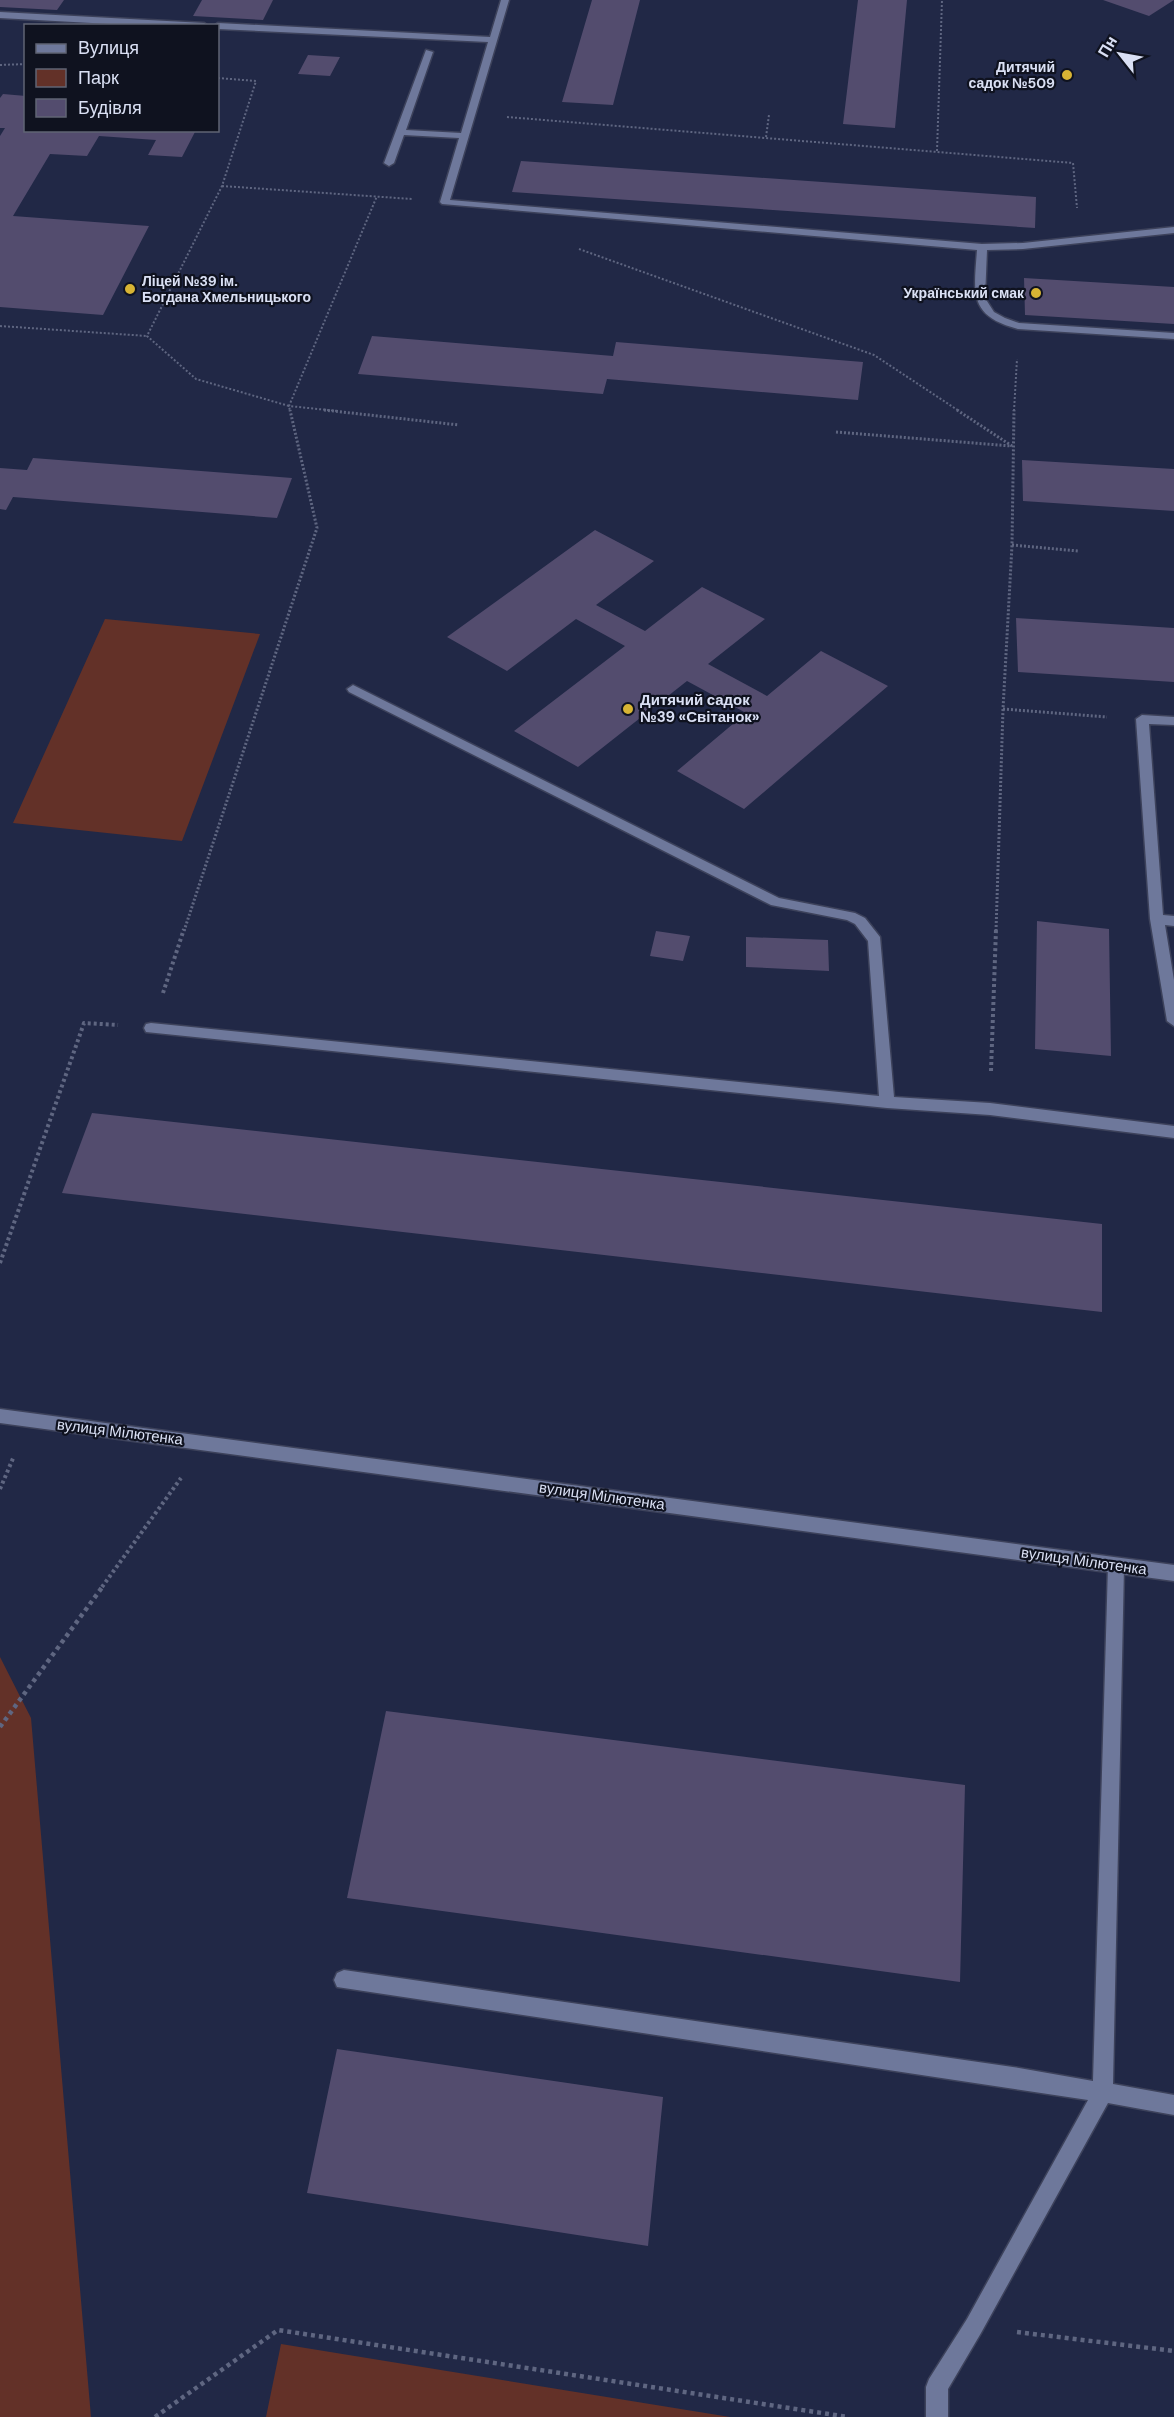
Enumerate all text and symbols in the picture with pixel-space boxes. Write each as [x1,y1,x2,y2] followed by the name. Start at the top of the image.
[24,24,219,132] legend
[1090,24,1150,84] north arrow
[1093,32,1122,61] text: Пн
[78,36,139,60] text: Вулиця
[968,58,1055,92] place label: Дитячий садок №509
[78,66,119,90] text: Парк
[1060,68,1074,82] marker: Дитячий садок №509
[78,96,142,120] text: Будівля
[142,272,311,306] place label: Ліцей №39 ім. Богдана Хмельницького
[123,282,137,296] marker: Ліцей №39 ім. Богдана Хмельницького
[903,284,1025,302] place label: Український смак
[1029,286,1043,300] marker: Український смак
[640,690,760,727] place label: Дитячий садок №39 «Світанок»
[621,702,635,716] marker: Дитячий садок №39 «Світанок»
[56,1414,185,1450] street label: вулиця Мілютенка
[538,1477,667,1515] street label: вулиця Мілютенка
[1020,1542,1149,1580] street label: вулиця Мілютенка

